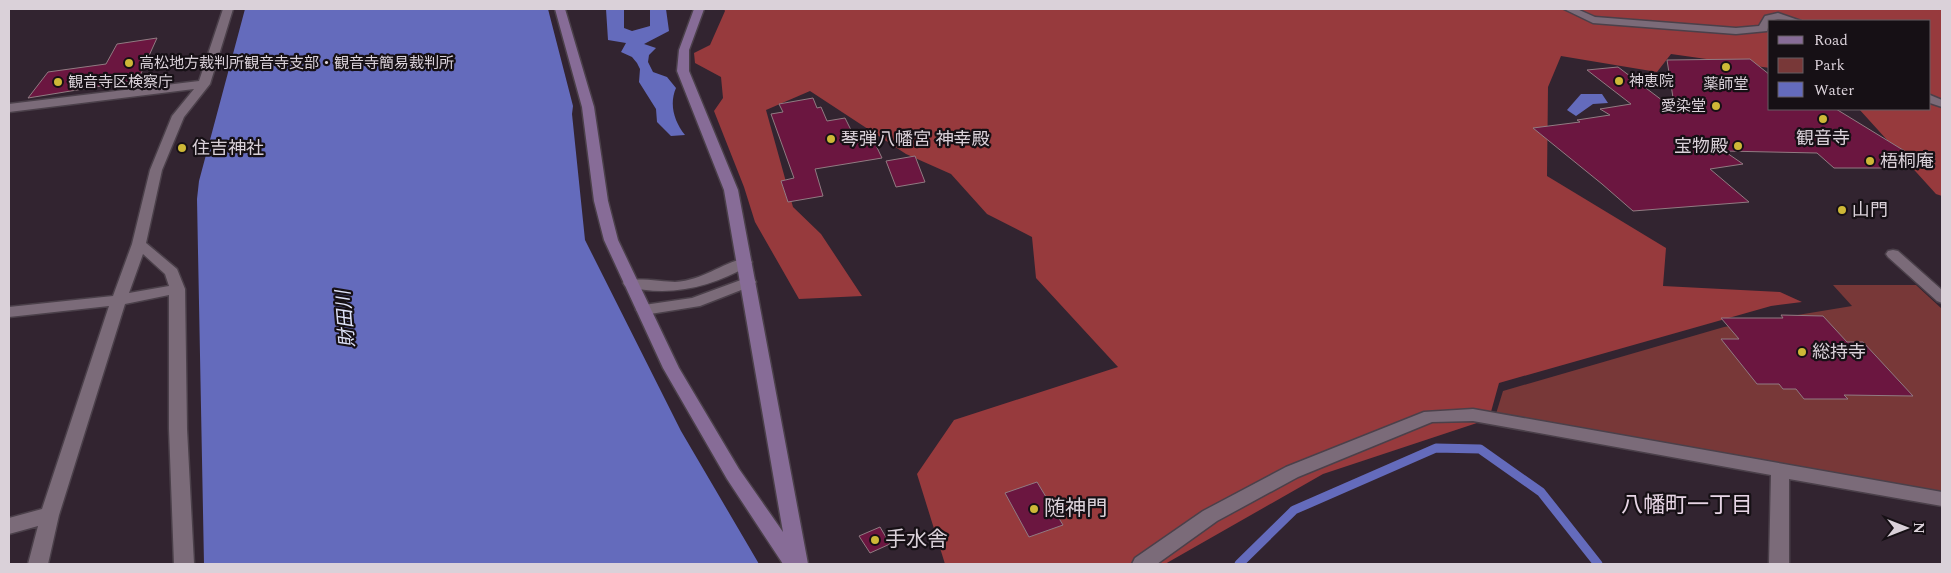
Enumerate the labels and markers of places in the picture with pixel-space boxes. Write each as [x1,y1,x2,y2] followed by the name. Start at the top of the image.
[139,52,454,75] place label: 高松地方裁判所観音寺支部・観音寺簡易裁判所
[123,57,135,69] marker: 高松地方裁判所観音寺支部・観音寺簡易裁判所
[1720,61,1732,73] marker: 薬師堂
[1629,70,1674,93] place label: 神恵院
[68,71,173,94] place label: 観音寺区検察庁
[1703,73,1749,96] place label: 薬師堂
[1613,75,1625,87] marker: 神恵院
[52,76,64,88] marker: 観音寺区検察庁
[1661,95,1706,118] place label: 愛染堂
[1710,100,1722,112] marker: 愛染堂
[1817,113,1829,125] marker: 観音寺
[1796,125,1850,152] place label: 観音寺
[841,126,990,153] place label: 琴弾八幡宮 神幸殿
[825,133,837,145] marker: 琴弾八幡宮 神幸殿
[1674,133,1728,160] place label: 宝物殿
[192,135,264,162] place label: 住吉神社
[1732,140,1744,152] marker: 宝物殿
[176,142,188,154] marker: 住吉神社
[1880,148,1934,175] place label: 梧桐庵
[1864,155,1876,167] marker: 梧桐庵
[1852,197,1888,224] place label: 山門
[1836,204,1848,216] marker: 山門
[1812,339,1866,366] place label: 総持寺
[1796,346,1808,358] marker: 総持寺
[1044,493,1107,525] place label: 随神門
[1028,503,1040,515] marker: 随神門
[885,524,948,556] place label: 手水舎
[869,534,881,546] marker: 手水舎

